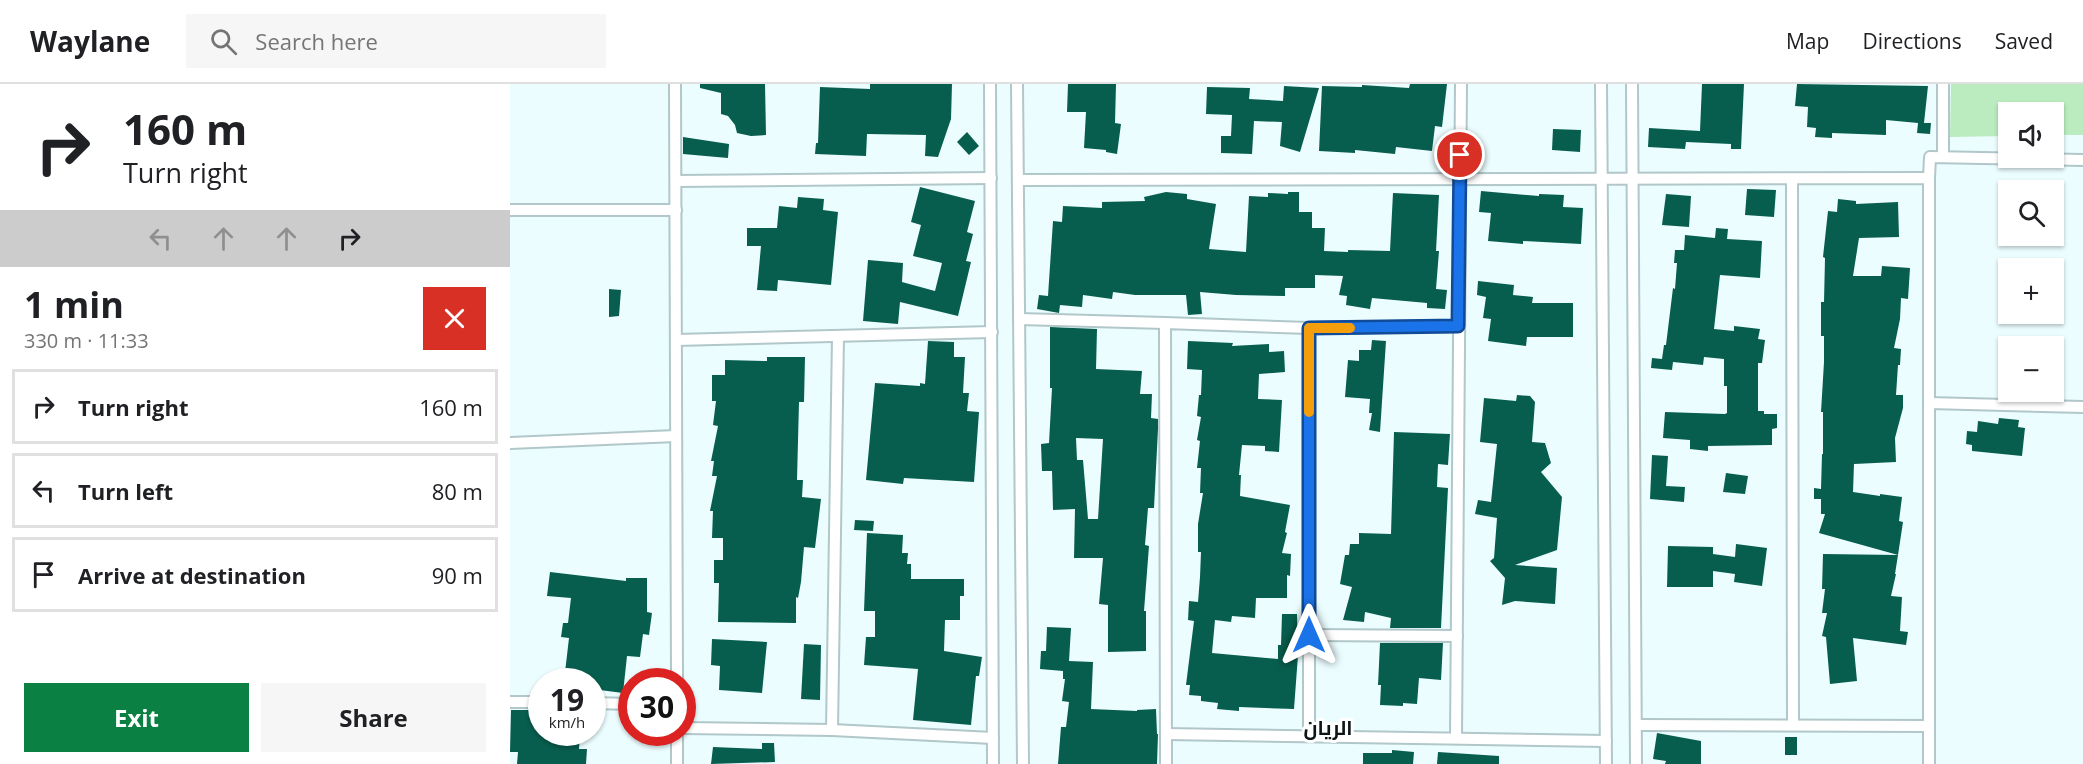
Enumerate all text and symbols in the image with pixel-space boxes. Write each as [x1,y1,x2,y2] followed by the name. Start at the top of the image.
[186,14,606,68] search box
[30,22,150,60] text: Waylane
[207,25,240,58] icon: search
[255,26,378,56] text: Search here
[1786,27,1829,55] text: Map
[1862,27,1962,55] text: Directions
[1995,27,2053,55] text: Saved
[123,100,247,157] text: 160 m
[1998,102,2064,402] map controls
[1998,102,2064,168] button: sound
[24,108,102,186] icon: right
[1434,129,1485,180] pin
[1443,138,1476,171] icon: arrive
[123,154,248,191] text: Turn right
[1998,180,2064,246] button: search
[144,222,177,255] icon: left
[207,222,240,255] icon: ahead
[270,222,303,255] icon: ahead
[333,222,366,255] icon: right
[1998,258,2064,324] button: +
[24,280,124,329] text: 1 min
[423,287,486,350] button: close
[24,327,149,354] text: 330 m · 11:33
[1998,336,2064,402] button: −
[27,390,60,423] icon: right
[78,392,189,422] text: Turn right
[419,392,483,422] text: 160 m
[27,474,60,507] icon: left
[78,476,173,506] text: Turn left
[432,476,483,506] text: 80 m
[27,558,60,591] icon: arrive
[78,560,306,590] text: Arrive at destination
[432,560,483,590] text: 90 m
[1277,603,1341,667] position arrow
[618,668,696,746] speed limit sign: 30
[550,679,584,720] text: 19
[24,683,249,752] button: Exit
[261,683,486,752] button: Share
[549,712,585,732] text: km/h
[1303,714,1353,741] district label: الريان

